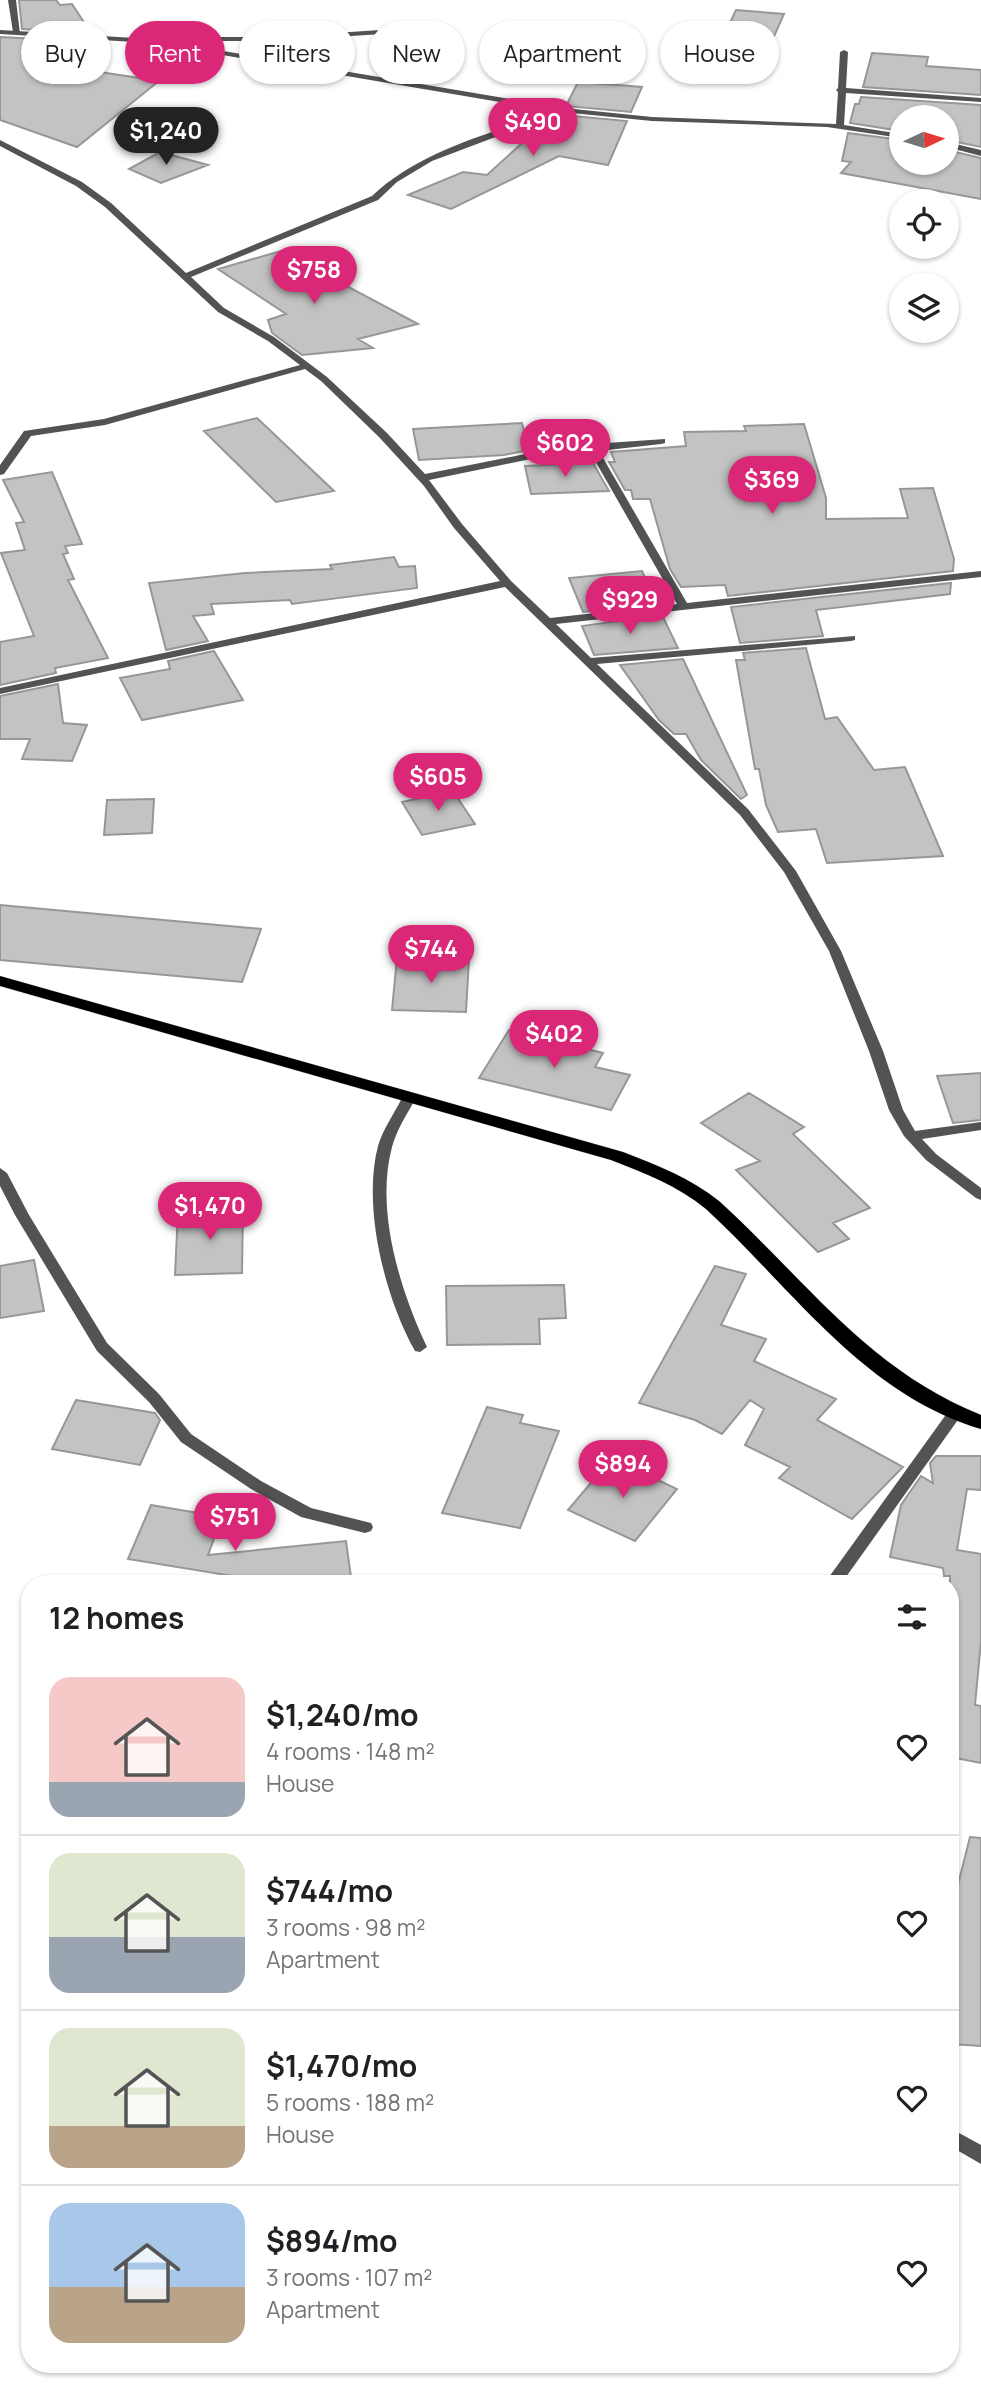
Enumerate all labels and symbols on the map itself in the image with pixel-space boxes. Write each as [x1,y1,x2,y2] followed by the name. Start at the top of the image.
[492,99,574,158] pin: $490
[889,105,959,175] north arrow
[109,108,223,167] pin: $1,240
[273,246,355,306] pin: $758
[524,420,606,479] pin: $602
[731,456,813,516] pin: $369
[589,576,671,636] pin: $929
[397,754,479,813] pin: $605
[390,926,472,985] pin: $744
[513,1010,595,1070] pin: $402
[153,1182,267,1242] pin: $1,470
[582,1440,664,1500] pin: $894
[194,1494,276,1553] pin: $751

